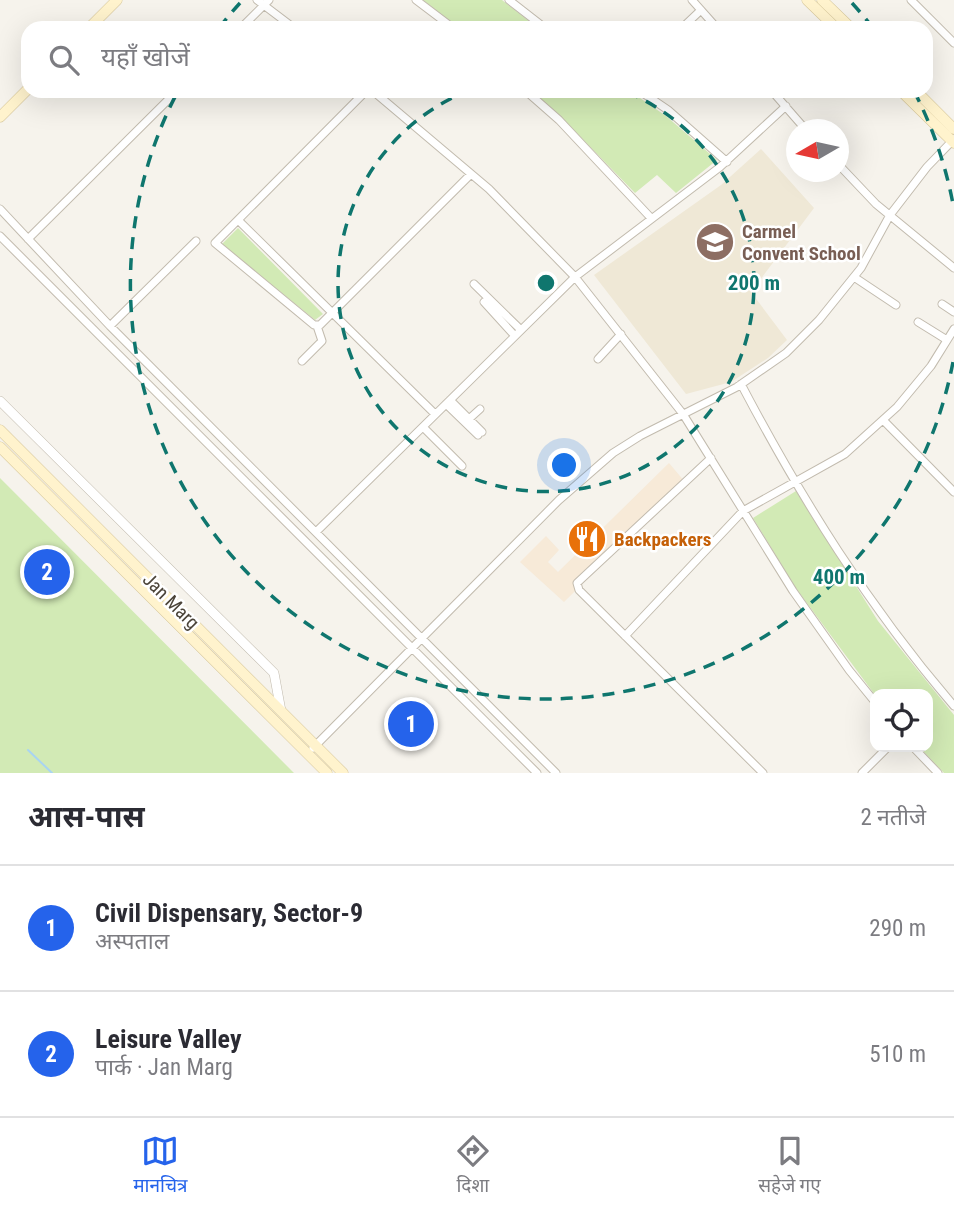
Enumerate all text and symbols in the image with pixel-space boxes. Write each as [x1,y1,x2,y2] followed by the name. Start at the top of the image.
[21,21,933,98] search box
[45,41,83,79] icon: search
[101,42,190,72] text: यहाँ खोजें
[786,119,849,182] north arrow
[742,220,861,265] place label: Carmel Convent School
[694,221,736,263] school or university icon: Carmel Convent School
[534,271,558,295] centre of rings
[728,271,780,295] text: 200 m
[547,448,581,482] your location
[566,518,608,560] restaurant icon: Backpackers
[614,528,711,551] place label: Backpackers
[24,546,70,598] pin: 2
[813,565,865,589] text: 400 m
[138,568,204,634] street label: Jan Marg
[870,689,933,752] map controls
[870,689,933,752] button: locate
[388,698,434,750] pin: 1
[28,799,145,834] text: आस-पास
[860,804,926,831] text: 2 नतीजे
[95,898,363,928] text: Civil Dispensary, Sector-9
[45,915,57,942] text: 1
[869,915,926,942] text: 290 m
[95,928,169,955] text: अस्पताल
[95,1024,241,1054] text: Leisure Valley
[45,1041,57,1068] text: 2
[869,1041,926,1068] text: 510 m
[95,1054,233,1081] text: पार्क · Jan Marg
[133,1132,187,1200] tab: मानचित्र
[454,1132,492,1200] tab: दिशा
[758,1132,821,1200] tab: सहेजे गए

